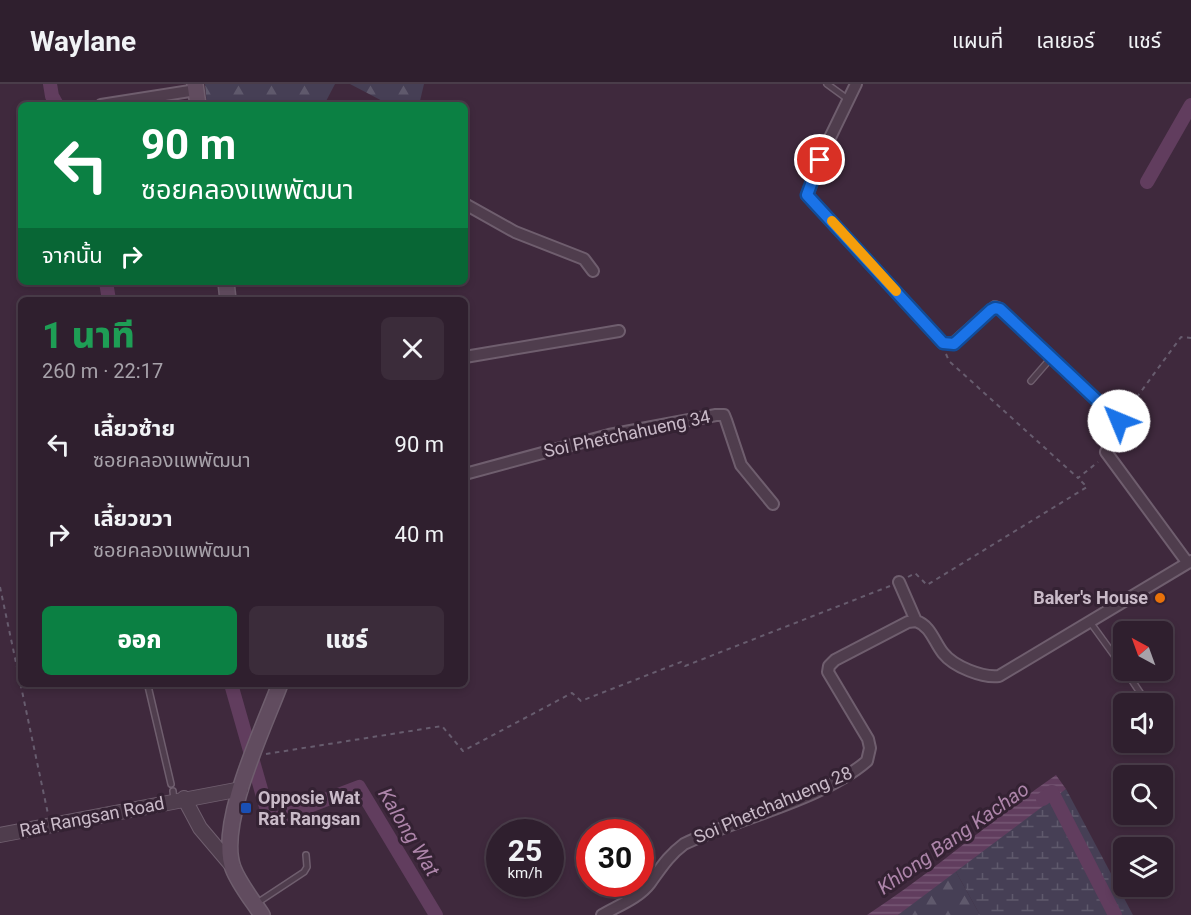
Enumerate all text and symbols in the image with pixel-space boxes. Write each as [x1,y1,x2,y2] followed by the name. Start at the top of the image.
[30,25,136,58] text: Waylane
[952,29,1003,53] text: แผนที่
[1036,29,1095,53] text: เลเยอร์
[1128,29,1161,53] text: แชร์
[141,120,236,169] text: 90 m
[42,126,120,204] icon: left
[794,134,845,185] pin
[803,143,836,176] icon: arrive
[141,174,354,206] text: ซอยคลองแพพัฒนา
[115,240,148,273] icon: right
[42,243,103,268] text: จากนั้น
[42,315,135,357] text: 1 นาที
[381,317,444,380] button: close
[42,359,163,383] text: 260 m · 22:17
[1087,389,1151,453] position arrow
[542,406,712,461] street label: Soi Phetchahueng 34
[93,416,175,441] text: เลี้ยวซ้าย
[42,428,75,461] icon: left
[395,432,444,457] text: 90 m
[93,448,251,472] text: ซอยคลองแพพัฒนา
[93,506,173,531] text: เลี้ยวขวา
[42,518,75,551] icon: right
[395,522,444,547] text: 40 m
[93,538,251,562] text: ซอยคลองแพพัฒนา
[1033,587,1148,608] place label: Baker's House
[1153,591,1167,605] marker: Baker's House
[42,606,237,675] button: ออก
[249,606,444,675] button: แชร์
[1113,621,1173,681] north arrow
[1113,621,1173,897] map controls
[1113,693,1173,753] button: sound
[691,762,855,847] street label: Soi Phetchahueng 28
[1113,765,1173,825] button: search
[873,777,1033,899] water label: Khlong Bang Kachao
[373,783,445,881] water label: Kalong Wat
[258,787,360,829] place label: Opposie Wat Rat Rangsan
[18,792,166,841] street label: Rat Rangsan Road
[239,801,253,815] marker: Opposie Wat Rat Rangsan
[576,819,654,897] speed limit sign: 30
[508,833,542,868] text: 25
[1113,837,1173,897] button: layers
[507,864,543,882] text: km/h

